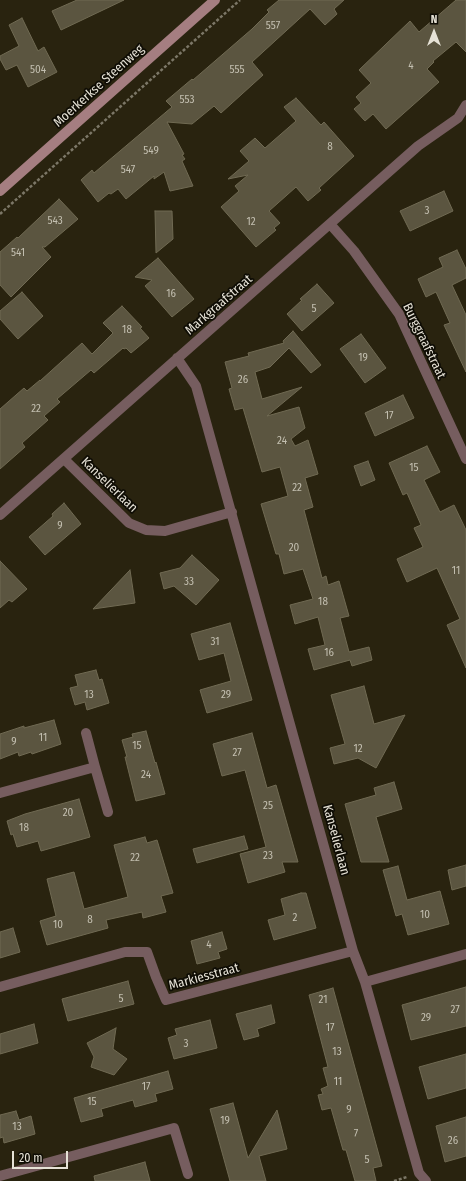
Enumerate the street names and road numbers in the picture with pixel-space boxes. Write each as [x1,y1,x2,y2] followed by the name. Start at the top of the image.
[51,41,147,131] street label: Moerkerkse Steenweg
[182,272,256,338] street label: Markgraafstraat
[399,301,449,381] street label: Burggraafstraat
[77,454,141,516] street label: Kanselierlaan
[319,803,353,877] street label: Kanselierlaan
[167,960,241,994] street label: Markiesstraat

